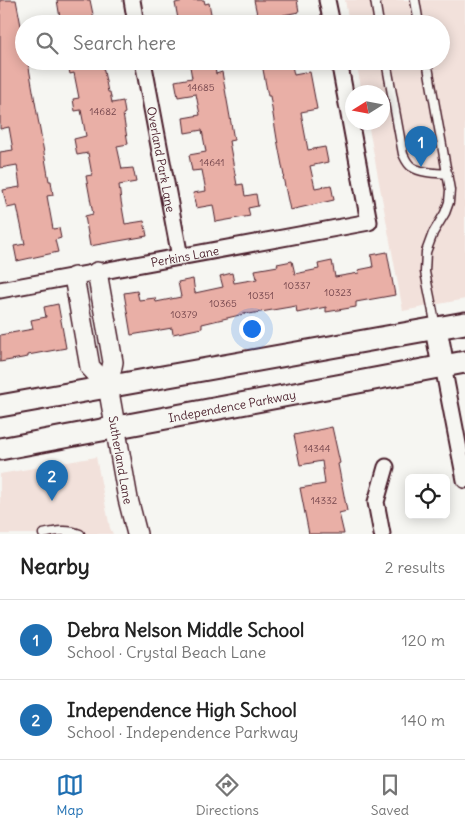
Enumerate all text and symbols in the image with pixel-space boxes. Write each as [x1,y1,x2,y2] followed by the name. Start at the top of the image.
[15,15,450,70] search box
[33,29,61,57] icon: search
[73,31,176,55] text: Search here
[187,81,215,94] house number: 14685
[345,85,390,130] north arrow
[90,105,117,118] house number: 14682
[144,105,179,213] street label: Overland Park Lane
[405,126,437,167] pin: 1
[199,156,225,169] house number: 14641
[150,242,220,270] street label: Perkins Lane
[284,279,311,292] house number: 10337
[324,286,352,299] house number: 10323
[248,289,274,302] house number: 10351
[209,297,237,310] house number: 10365
[171,308,198,321] house number: 10379
[239,316,265,342] your location
[167,386,297,425] street label: Independence Parkway
[106,415,136,506] street label: Sutherland Lane
[304,442,331,455] house number: 14344
[36,460,68,501] pin: 2
[405,474,450,519] map controls
[405,474,450,519] button: locate
[311,494,338,507] house number: 14332
[20,553,90,580] text: Nearby
[385,557,445,577] text: 2 results
[67,618,304,642] text: Debra Nelson Middle School
[33,630,39,650] text: 1
[402,630,445,650] text: 120 m
[67,642,266,662] text: School · Crystal Beach Lane
[67,698,297,722] text: Independence High School
[32,710,40,730] text: 2
[401,710,445,730] text: 140 m
[67,722,298,742] text: School · Independence Parkway
[56,771,84,819] tab: Map
[196,771,259,819] tab: Directions
[371,771,409,819] tab: Saved

